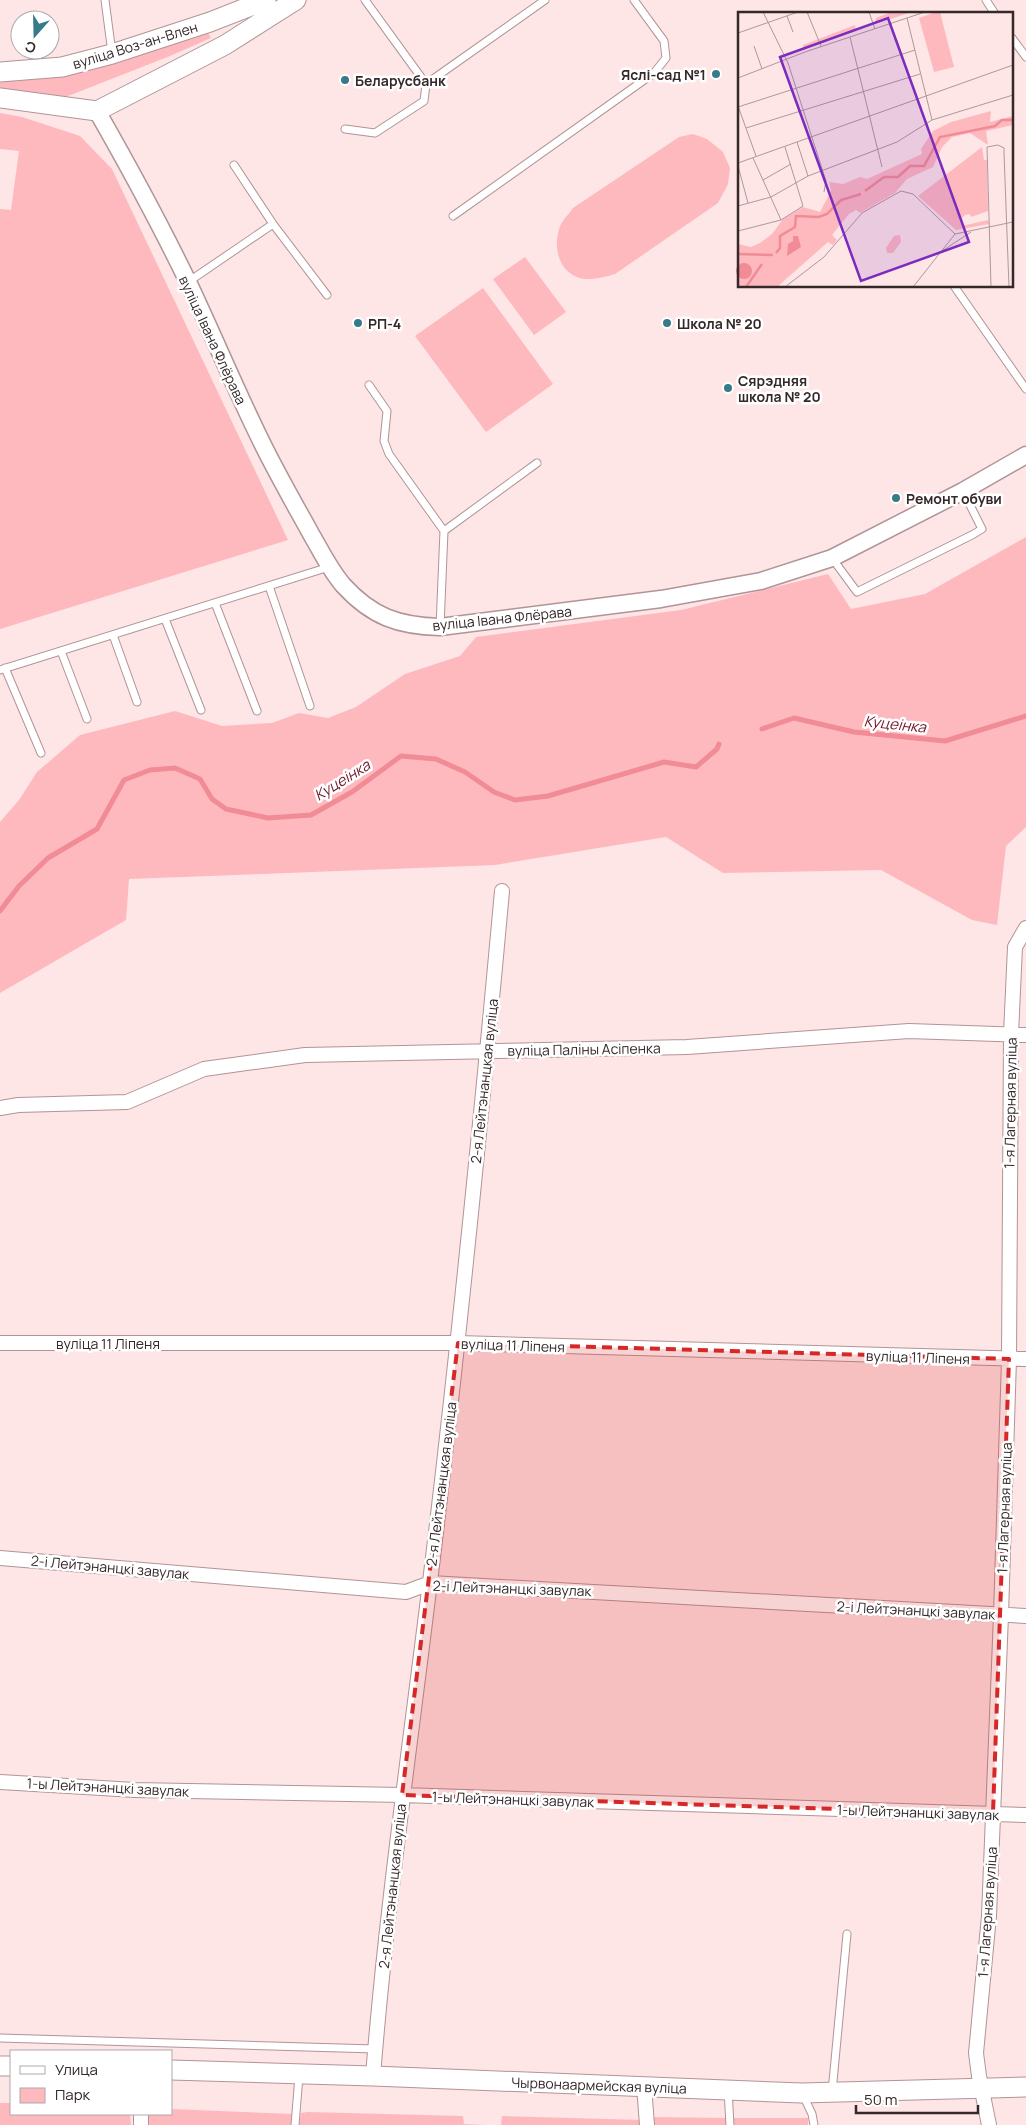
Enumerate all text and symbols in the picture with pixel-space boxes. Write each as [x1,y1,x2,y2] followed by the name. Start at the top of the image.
[10,10,60,60] north arrow
[738,12,1014,288] inset map
[70,17,200,73] street label: вуліца Воз-ан-Влен
[22,37,38,58] text: С
[621,65,706,84] place label: Яслі-сад №1
[710,68,722,80] marker: Яслі-сад №1
[355,71,446,90] place label: Беларусбанк
[339,74,351,86] marker: Беларусбанк
[175,273,251,407] street label: вуліца Івана Флёрава
[368,314,401,333] place label: РП-4
[677,314,762,333] place label: Школа № 20
[352,317,364,329] marker: РП-4
[661,317,673,329] marker: Школа № 20
[738,371,821,406] place label: Сярэдняя школа № 20
[722,382,734,394] marker: Сярэдняя школа № 20
[906,489,1002,508] place label: Ремонт обуви
[890,492,902,504] marker: Ремонт обуви
[431,601,573,635] street label: вуліца Івана Флёрава
[863,710,928,738] water label: Куцеінка
[310,754,375,805] water label: Куцеінка
[466,998,502,1164] street label: 2-я Лейтэнанцкая вуліца
[999,1037,1021,1169] street label: 1-я Лагерная вуліца
[507,1038,661,1060] street label: вуліца Паліны Асіпенка
[56,1334,160,1353] street label: вуліца 11 Ліпеня
[461,1334,565,1356] street label: вуліца 11 Ліпеня
[866,1346,970,1368] street label: вуліца 11 Ліпеня
[421,1401,461,1567] street label: 2-я Лейтэнанцкая вуліца
[992,1442,1016,1574] street label: 1-я Лагерная вуліца
[30,1551,191,1583] street label: 2-і Лейтэнанцкі завулак
[432,1576,593,1600] street label: 2-і Лейтэнанцкі завулак
[836,1596,997,1624] street label: 2-і Лейтэнанцкі завулак
[26,1773,191,1801] street label: 1-ы Лейтэнанцкі завулак
[432,1787,596,1811] street label: 1-ы Лейтэнанцкі завулак
[837,1800,1001,1824] street label: 1-ы Лейтэнанцкі завулак
[374,1803,410,1969] street label: 2-я Лейтэнанцкая вуліца
[973,1846,1001,1978] street label: 1-я Лагерная вуліца
[10,2050,172,2115] legend
[55,2059,98,2080] text: Улица
[511,2072,687,2098] street label: Чырвонаармейская вуліца
[856,2082,978,2114] scale bar
[55,2084,91,2105] text: Парк
[864,2089,898,2110] text: 50 m

